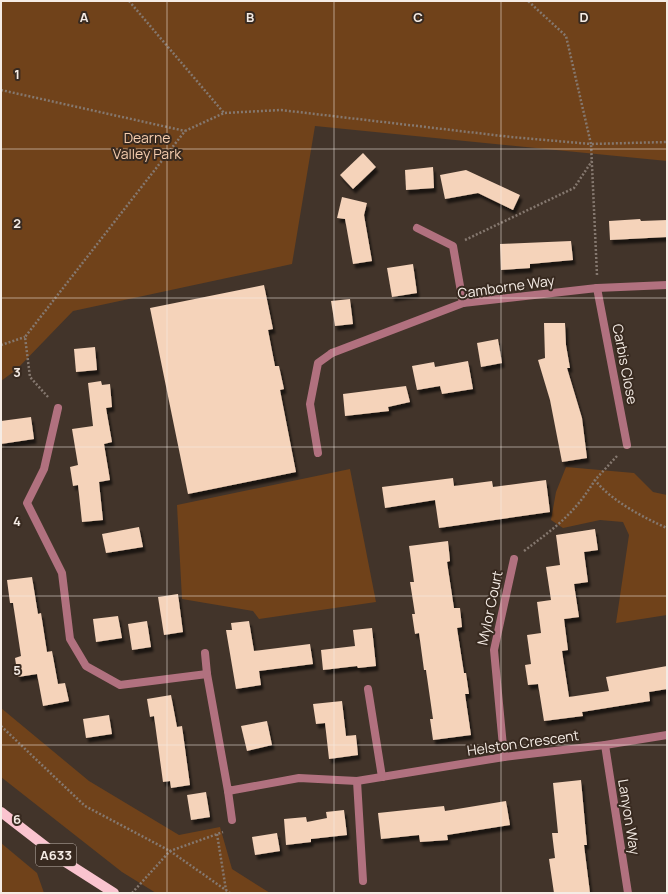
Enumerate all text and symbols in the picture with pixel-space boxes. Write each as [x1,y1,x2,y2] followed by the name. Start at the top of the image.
[80,8,89,26] text: A
[246,8,254,26] text: B
[413,8,423,26] text: C
[579,8,589,26] text: D
[14,65,20,83] text: 1
[113,128,182,163] park label: Dearne Valley Park
[13,214,21,232] text: 2
[456,270,556,303] street label: Camborne Way
[608,322,643,406] street label: Carbis Close
[13,363,21,381] text: 3
[13,512,21,530] text: 4
[472,568,507,647] street label: Mylor Court
[13,661,21,679] text: 5
[466,725,581,760] street label: Helston Crescent
[614,778,645,857] street label: Lanyon Way
[13,810,21,828] text: 6
[36,844,76,866] road number: A633

